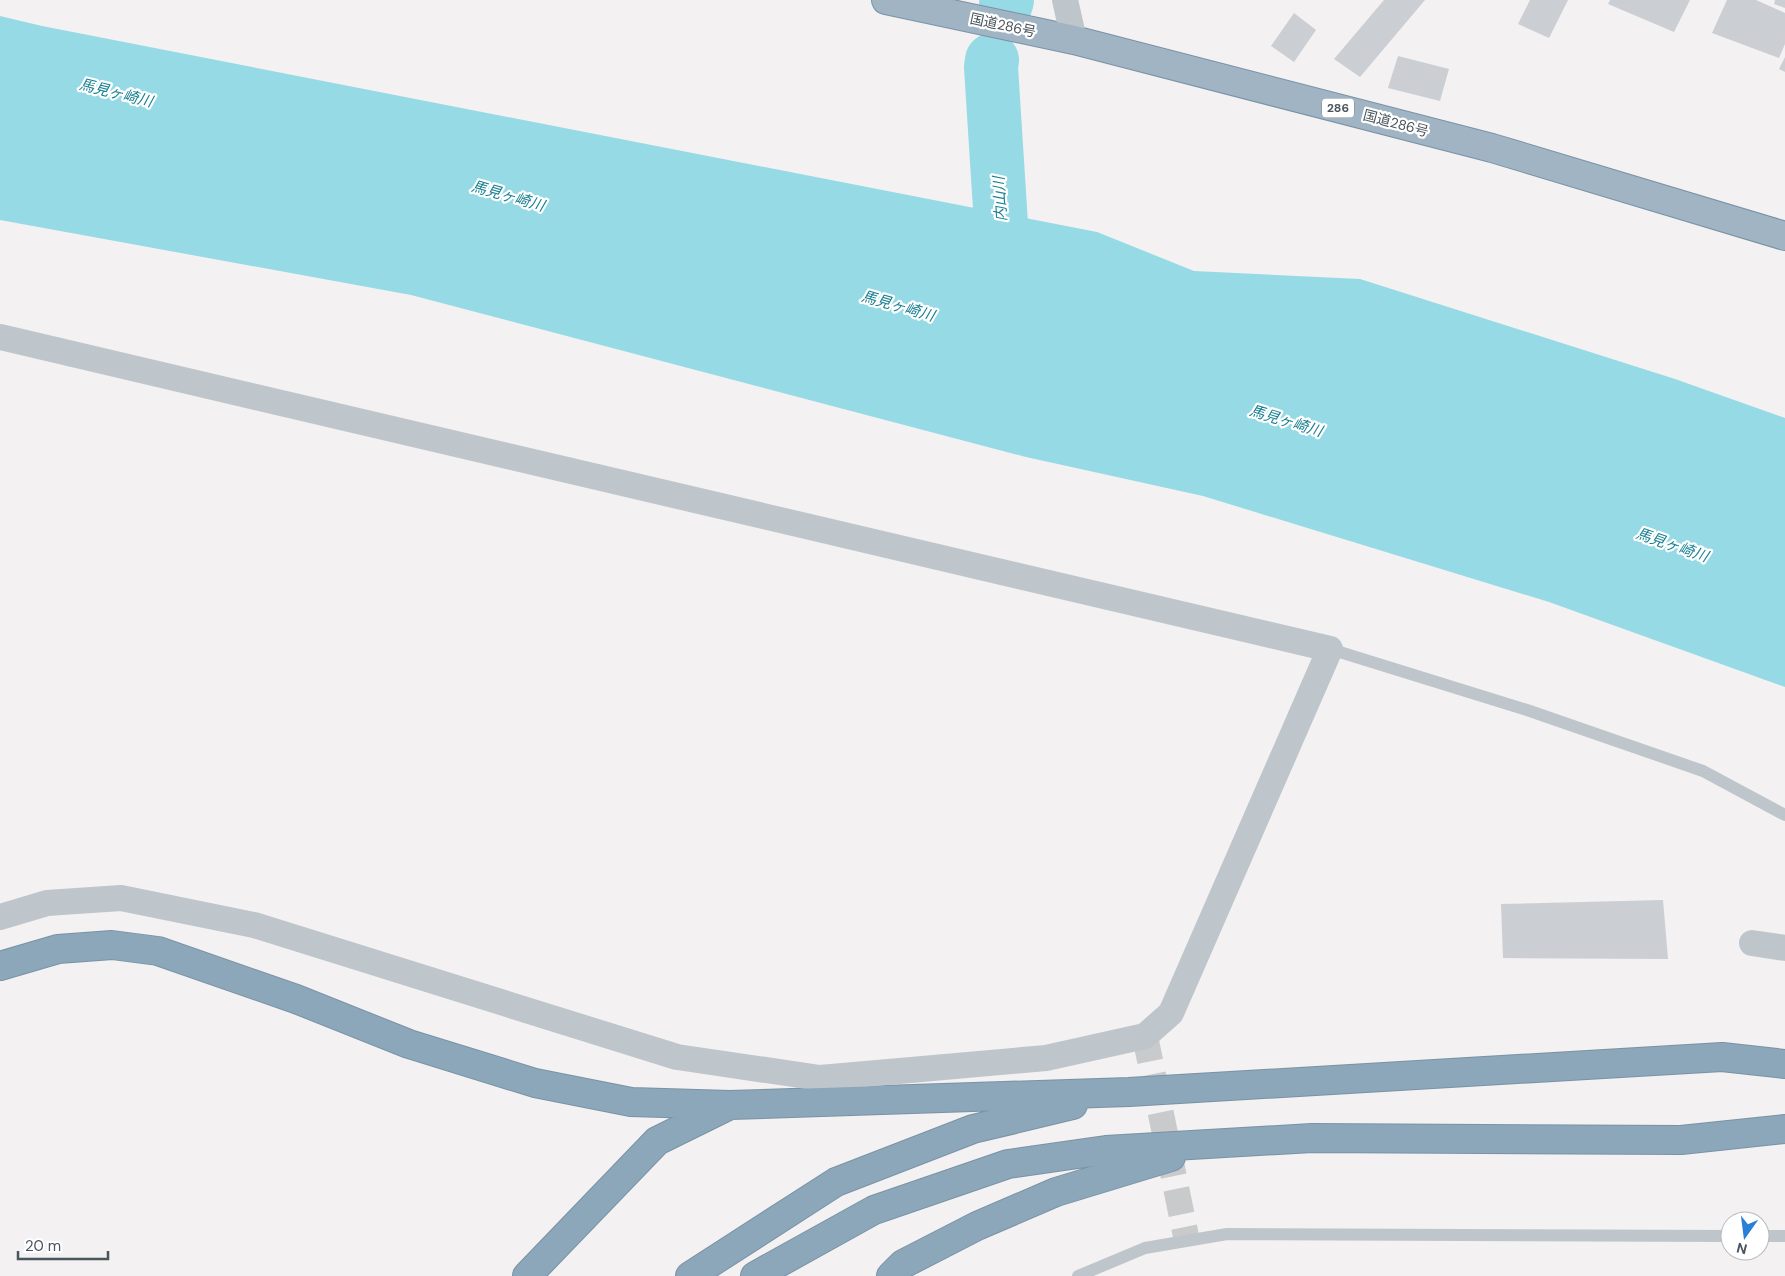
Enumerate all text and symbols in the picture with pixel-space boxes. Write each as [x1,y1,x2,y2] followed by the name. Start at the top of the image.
[968,9,1038,41] street label: 国道286号
[77,74,157,112] water label: 馬見ヶ崎川
[1322,99,1354,118] road number: 286
[1361,106,1431,140] street label: 国道286号
[989,174,1011,222] water label: 内山川
[469,176,549,216] water label: 馬見ヶ崎川
[859,286,939,326] water label: 馬見ヶ崎川
[1247,400,1327,442] water label: 馬見ヶ崎川
[1633,523,1713,567] water label: 馬見ヶ崎川
[1720,1211,1770,1261] north arrow
[18,1228,108,1260] scale bar
[25,1236,61,1256] text: 20 m
[1735,1239,1749,1259] text: N

